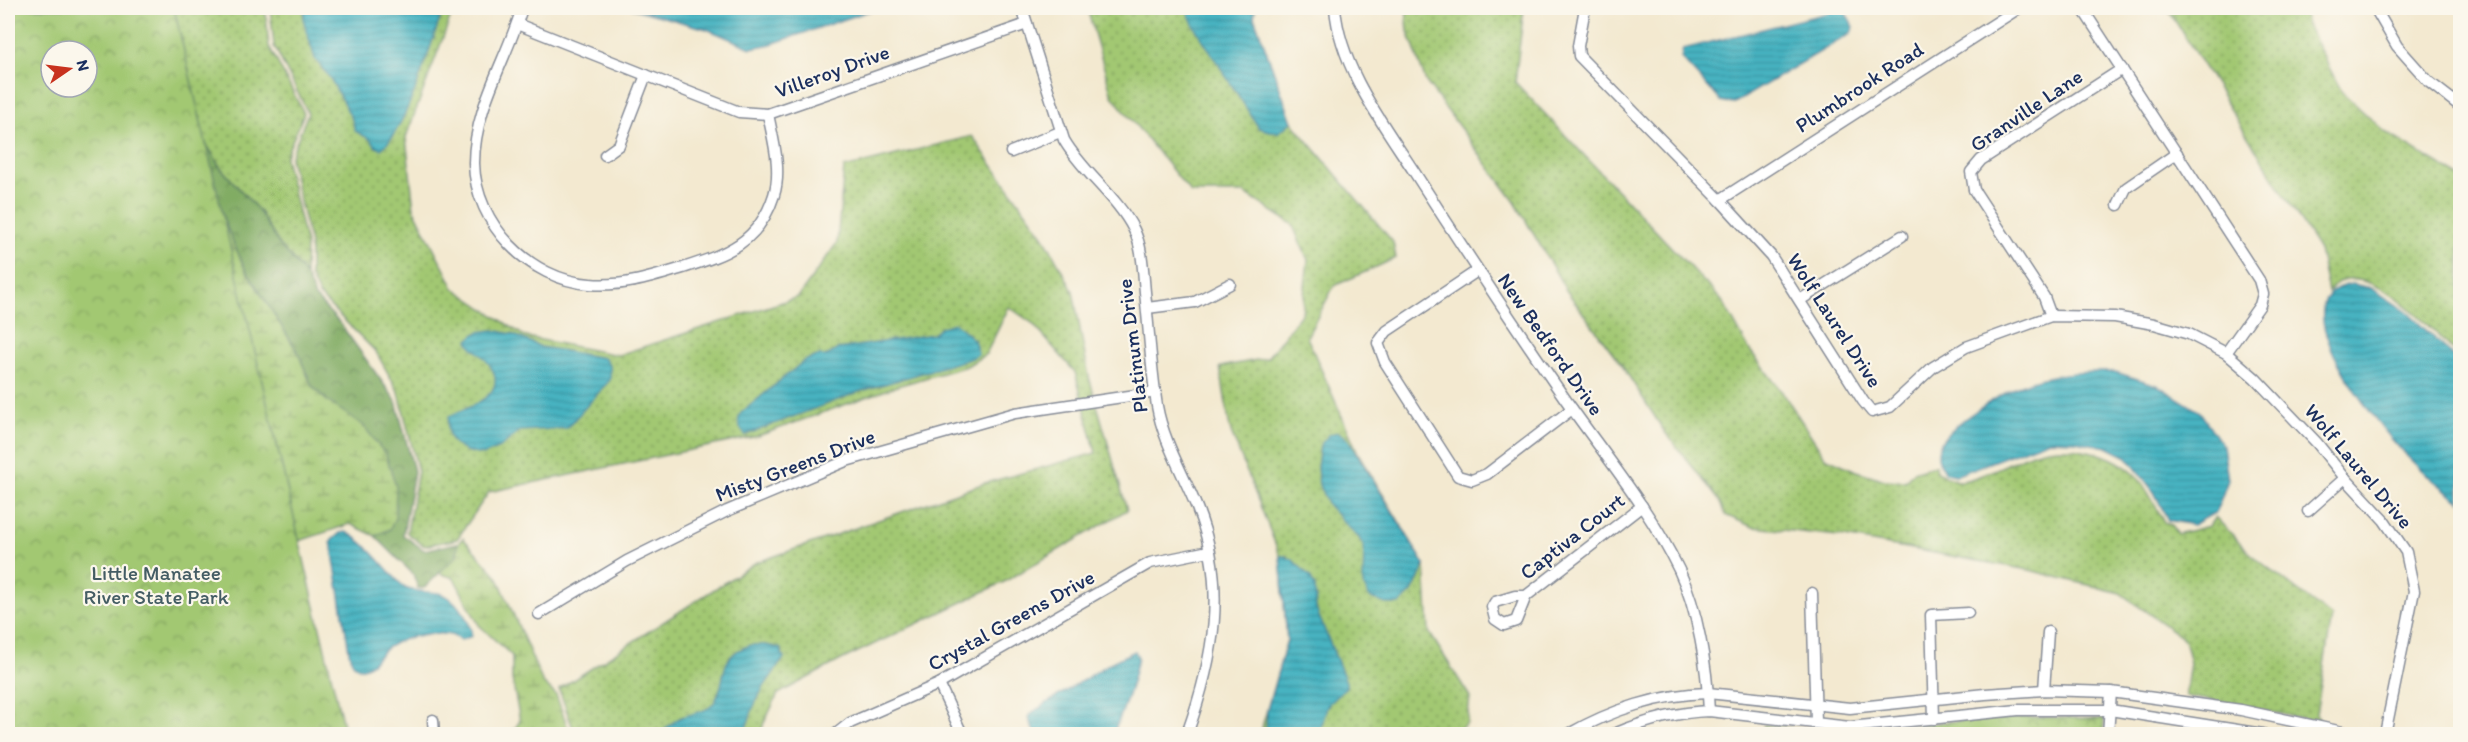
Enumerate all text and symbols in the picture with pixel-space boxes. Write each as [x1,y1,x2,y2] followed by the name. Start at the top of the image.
[1790,36,1928,138] street label: Plumbrook Road
[39,39,99,99] north arrow
[771,39,893,103] street label: Villeroy Drive
[73,58,94,73] text: N
[1965,63,2087,157] street label: Granville Lane
[1782,248,1888,392] street label: Wolf Laurel Drive
[1493,268,1609,420] street label: New Bedford Drive
[1111,277,1153,415] street label: Platinum Drive
[2300,398,2418,534] street label: Wolf Laurel Drive
[712,423,878,507] street label: Misty Greens Drive
[1515,487,1629,585] street label: Captiva Court
[83,560,229,609] park label: Little Manatee River State Park
[923,564,1099,676] street label: Crystal Greens Drive

